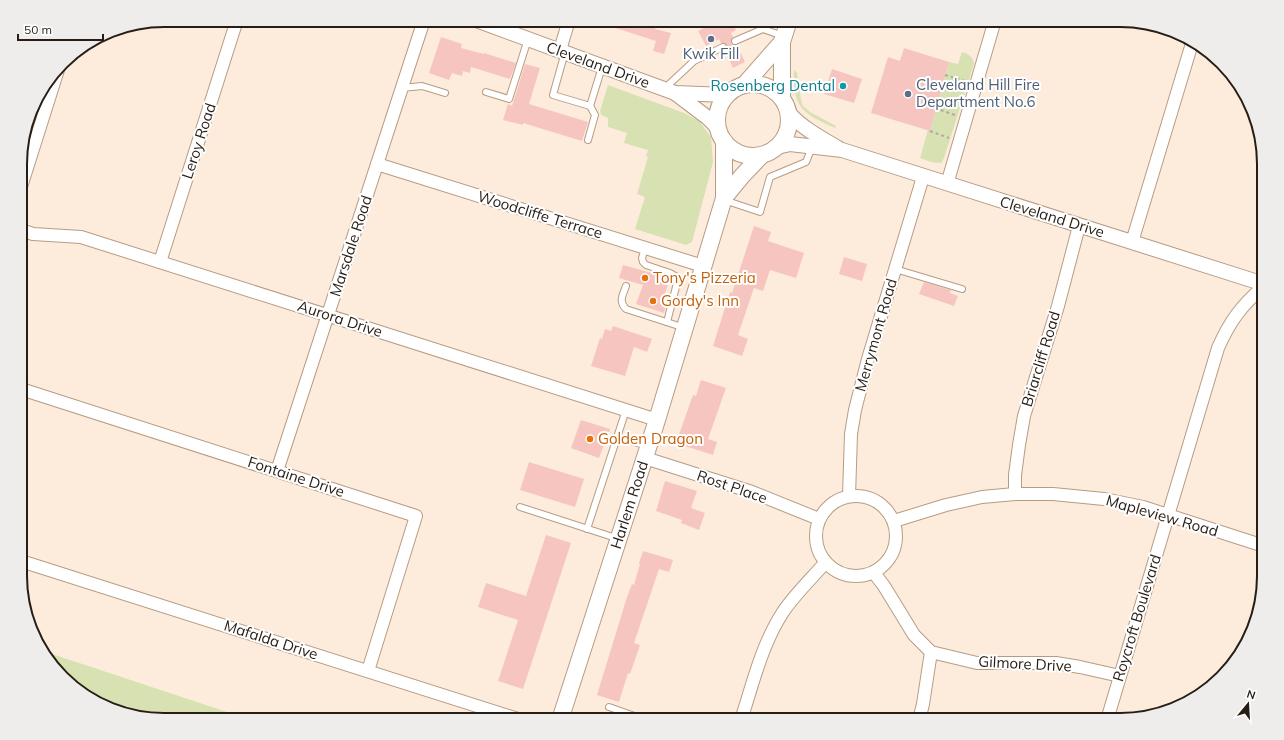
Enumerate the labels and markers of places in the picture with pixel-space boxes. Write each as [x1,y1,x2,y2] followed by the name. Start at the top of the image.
[706,34,716,44] marker: Kwik Fill
[683,44,739,63] place label: Kwik Fill
[916,75,1040,111] place label: Cleveland Hill Fire Department No.6
[710,76,835,95] place label: Rosenberg Dental
[838,81,848,91] marker: Rosenberg Dental
[903,89,913,99] marker: Cleveland Hill Fire Department No.6
[653,268,756,287] place label: Tony's Pizzeria
[640,273,650,283] marker: Tony's Pizzeria
[661,291,739,310] place label: Gordy's Inn
[648,296,658,306] marker: Gordy's Inn
[598,429,703,448] place label: Golden Dragon
[585,434,595,444] marker: Golden Dragon

